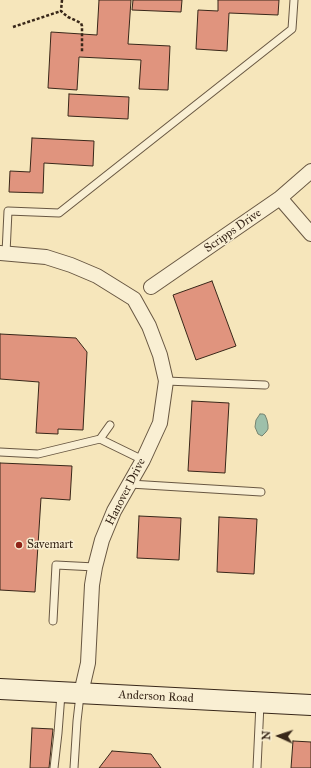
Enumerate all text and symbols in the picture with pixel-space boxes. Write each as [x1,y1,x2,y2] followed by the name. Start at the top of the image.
[202,206,264,256] street label: Scripps Drive
[103,456,149,528] street label: Hanover Drive
[27,538,73,552] place label: Savemart
[14,540,24,550] marker: Savemart
[118,688,194,706] street label: Anderson Road
[259,716,299,756] north arrow
[260,730,273,740] text: N

